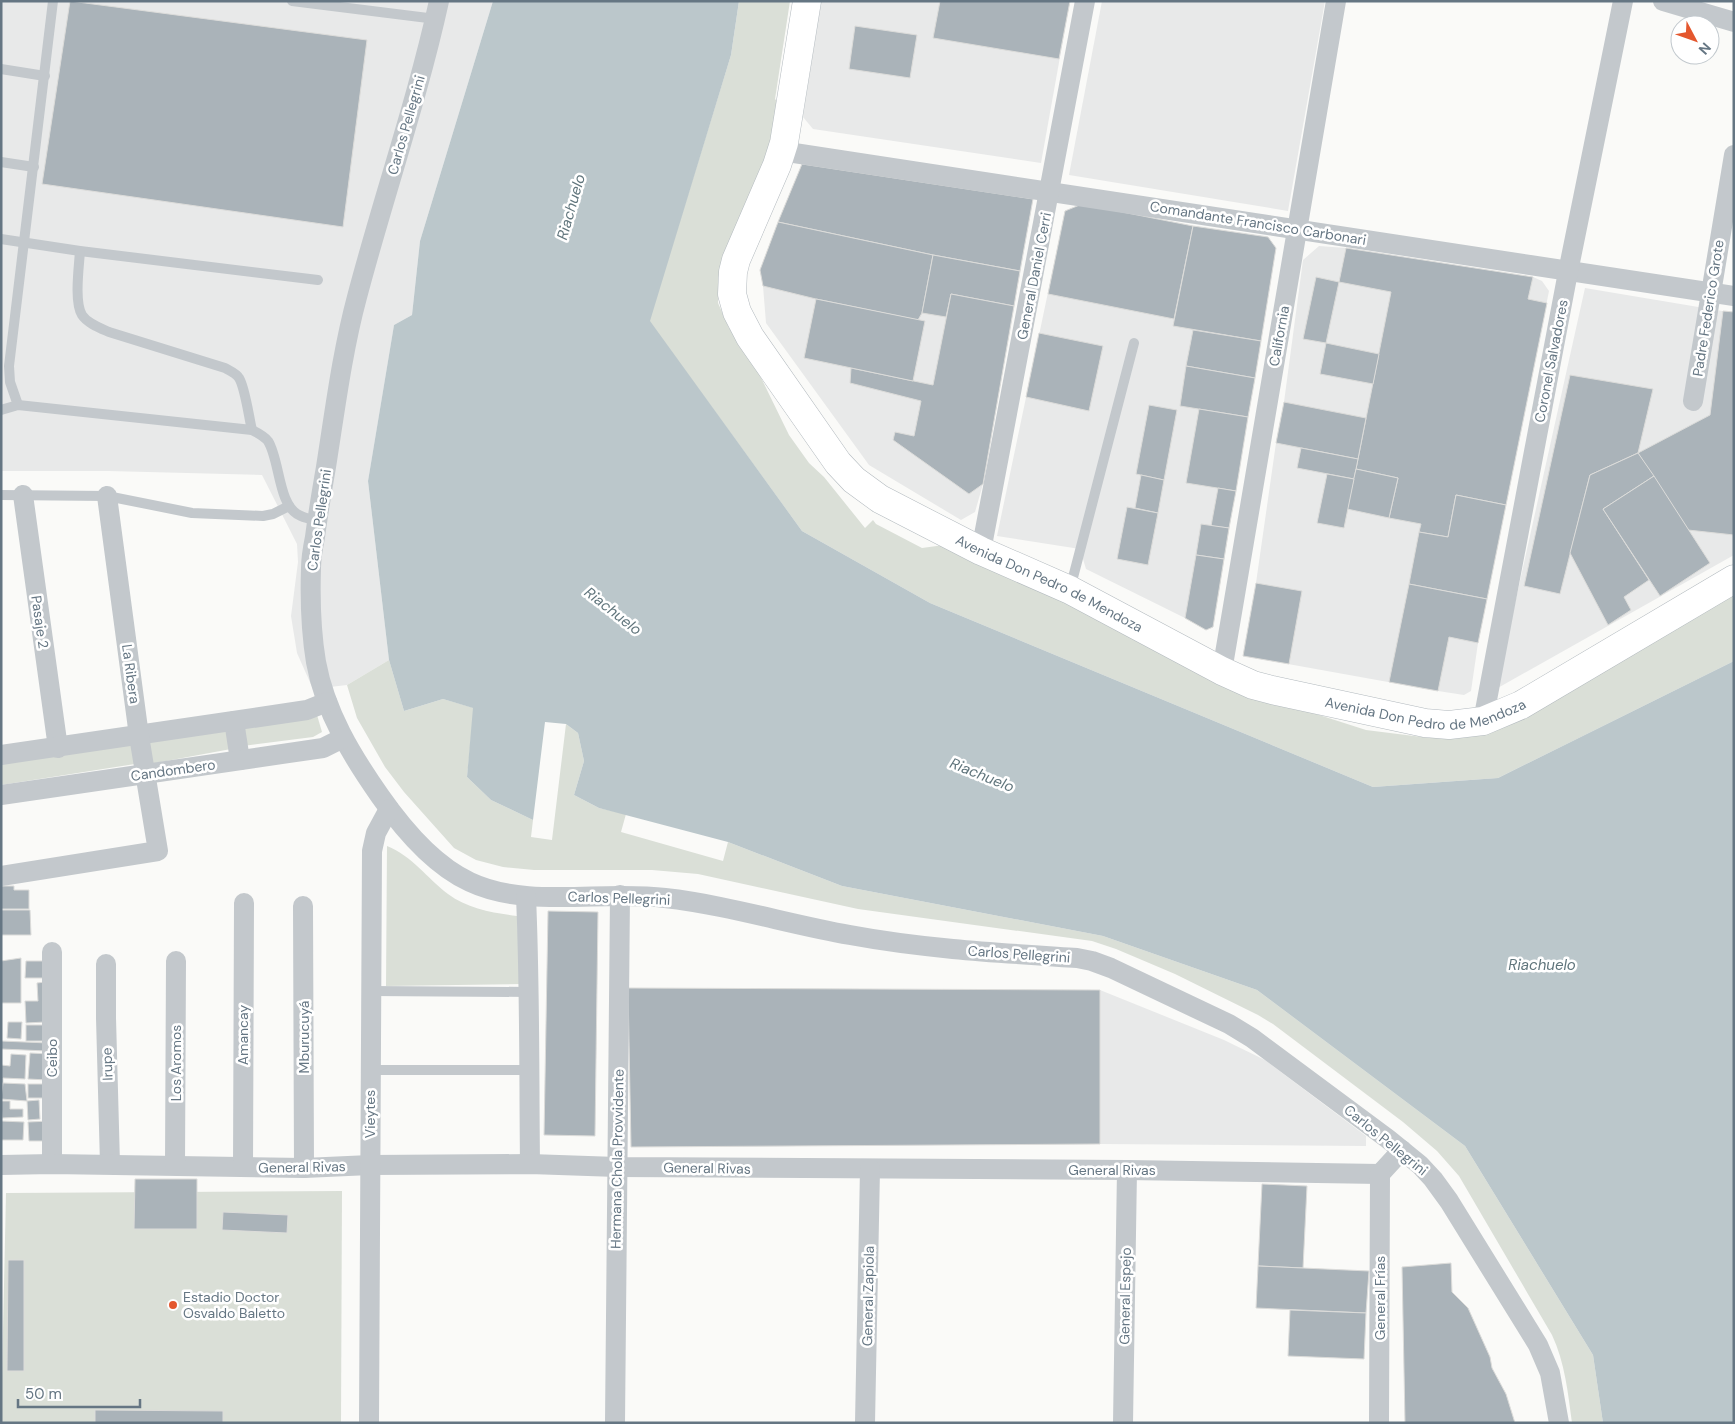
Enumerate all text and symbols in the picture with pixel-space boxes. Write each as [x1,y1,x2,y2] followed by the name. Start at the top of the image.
[1670,15,1720,65] north arrow
[1695,39,1715,58] text: N
[383,73,429,177] street label: Carlos Pellegrini
[552,172,590,242] water label: Riachuelo
[1149,197,1367,249] street label: Comandante Francisco Carbonari
[1013,211,1055,341] street label: General Daniel Cerri
[1688,238,1728,378] street label: Padre Federico Grote
[1530,298,1572,424] street label: Coronel Salvadores
[1265,304,1293,368] street label: California
[303,468,335,572] street label: Carlos Pellegrini
[953,530,1146,636] street label: Avenida Don Pedro de Mendoza
[580,582,646,640] water label: Riachuelo
[27,594,53,650] street label: Pasaje 2
[118,643,144,705] street label: La Ribera
[1322,692,1528,708] street label: Avenida Don Pedro de Mendoza
[1323,693,1529,734] text: Avenida Don Pedro de Mendoza
[947,753,1017,797] water label: Riachuelo
[130,755,216,785] street label: Candombero
[567,887,671,909] street label: Carlos Pellegrini
[967,941,1071,967] street label: Carlos Pellegrini
[1508,955,1576,975] water label: Riachuelo
[295,1001,313,1073] street label: Mburucuyá
[234,1004,252,1065] street label: Amancay
[167,1025,185,1101] street label: Los Aromos
[43,1039,61,1077] street label: Ceibo
[97,1047,117,1081] street label: Irupe
[606,1069,628,1249] street label: Hermana Chola Provvidente
[361,1090,379,1138] street label: Vieytes
[1340,1101,1432,1179] street label: Carlos Pellegrini
[258,1157,346,1177] street label: General Rivas
[663,1158,751,1178] street label: General Rivas
[1068,1161,1156,1179] street label: General Rivas
[858,1246,878,1346] street label: General Zapiola
[1115,1247,1135,1345] street label: General Espejo
[1371,1256,1389,1340] street label: General Frías
[183,1288,285,1322] place label: Estadio Doctor Osvaldo Baletto
[167,1299,179,1311] marker: Estadio Doctor Osvaldo Baletto
[18,1376,140,1408] scale bar
[25,1384,62,1404] text: 50 m

